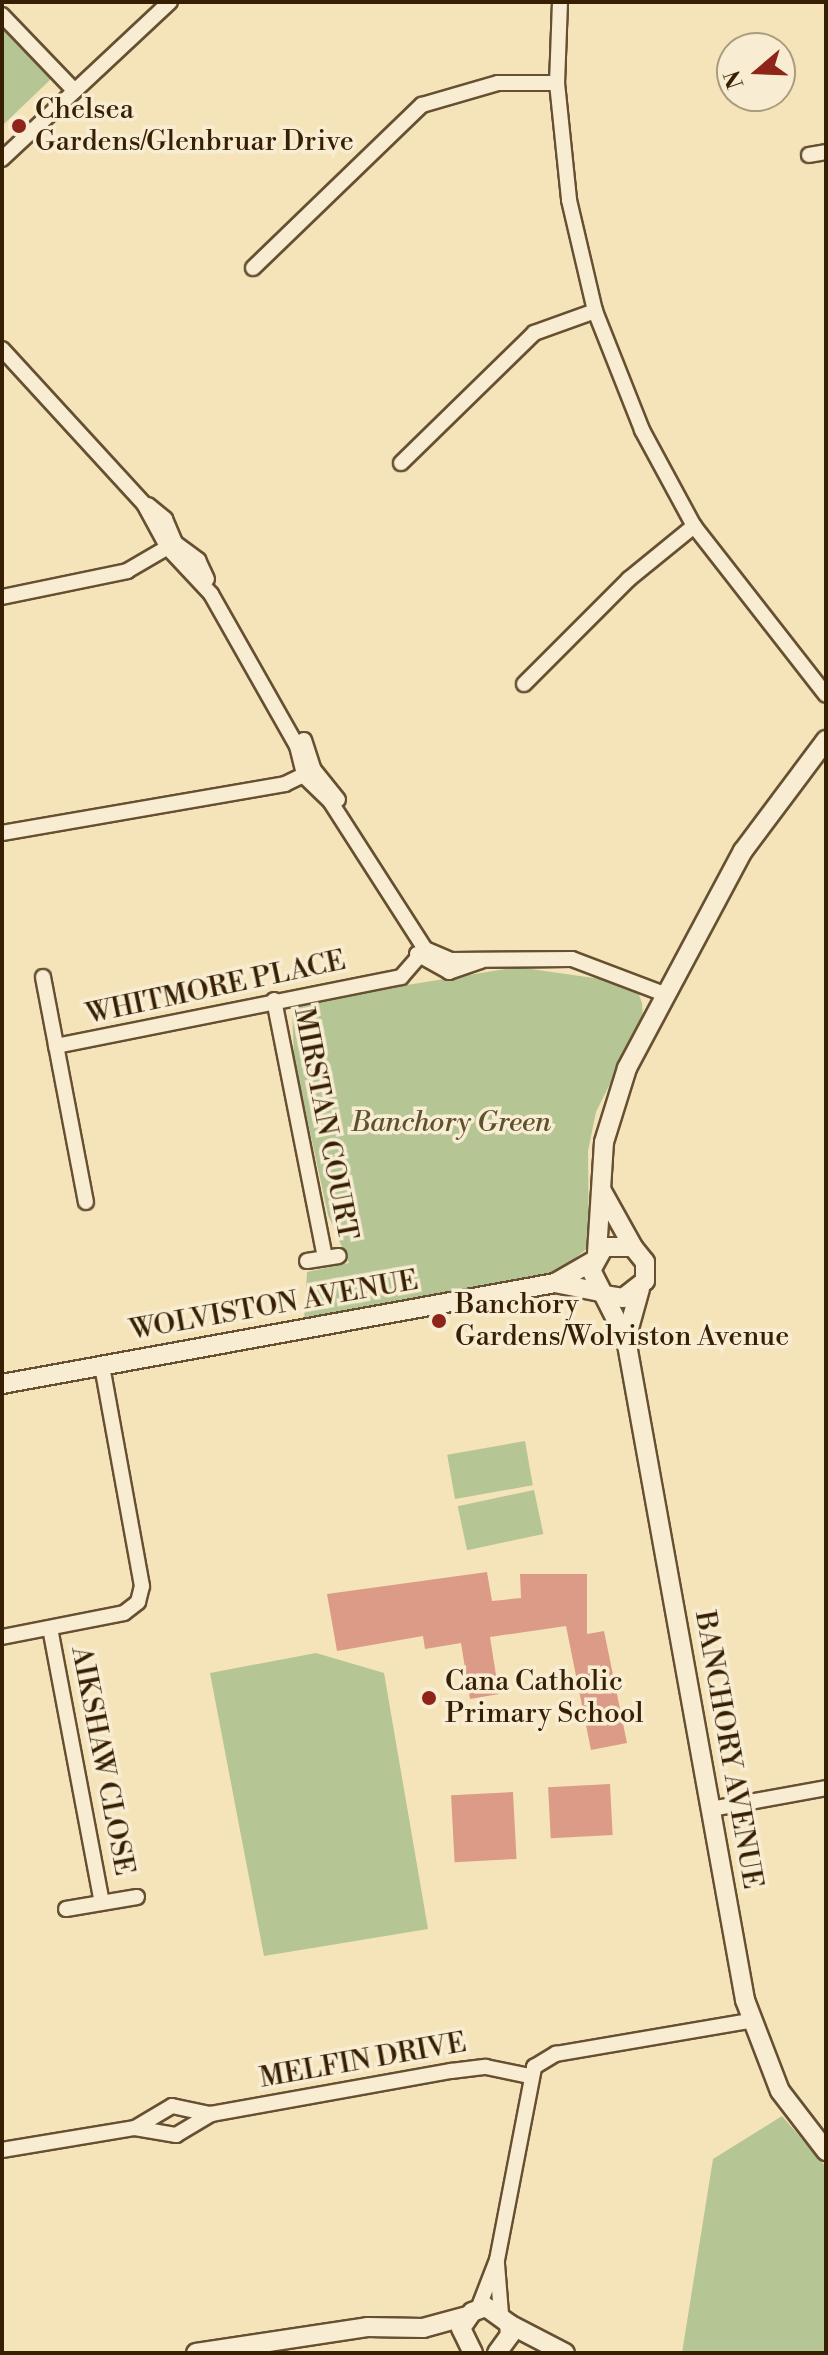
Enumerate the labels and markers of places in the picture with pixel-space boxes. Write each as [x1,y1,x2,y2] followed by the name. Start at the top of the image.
[35,93,354,159] place label: Chelsea Gardens/Glenbruar Drive
[10,117,28,135] marker: Chelsea Gardens/Glenbruar Drive
[455,1288,789,1354] place label: Banchory Gardens/Wolviston Avenue
[430,1312,448,1330] marker: Banchory Gardens/Wolviston Avenue
[445,1665,644,1731] place label: Cana Catholic Primary School
[420,1689,438,1707] marker: Cana Catholic Primary School

